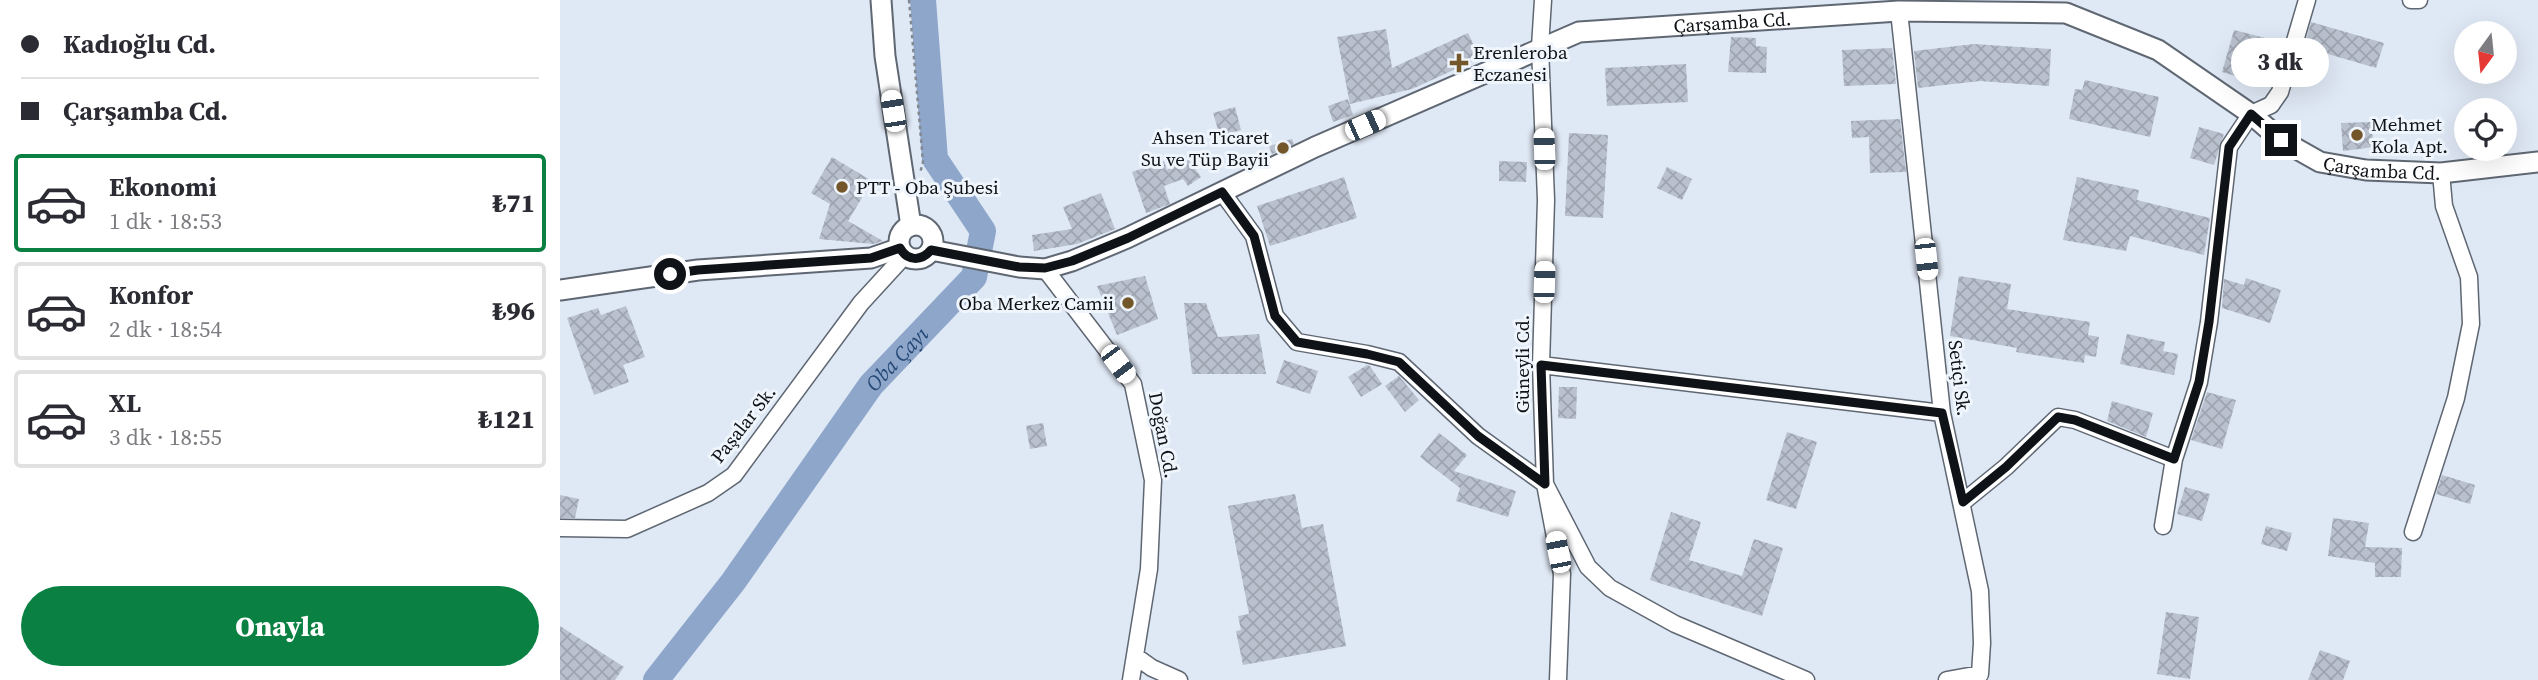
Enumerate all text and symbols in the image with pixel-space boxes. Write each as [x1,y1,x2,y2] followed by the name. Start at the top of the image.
[1673,5,1792,39] street label: Çarşamba Cd.
[2454,21,2516,84] north arrow
[2454,21,2517,161] map controls
[63,26,216,62] text: Kadıoğlu Cd.
[2232,38,2330,88] callout: 3 dk
[1473,39,1568,87] place label: Erenleroba Eczanesi
[2257,46,2303,78] text: 3 dk
[1451,55,1467,71] marker: Erenleroba Eczanesi
[880,89,907,133] car
[63,93,228,129] text: Çarşamba Cd.
[2454,98,2517,161] button: locate
[1342,107,1389,143] car
[2371,111,2448,159] place label: Mehmet Kola Apt.
[1141,124,1270,172] place label: Ahsen Ticaret Su ve Tüp Bayii
[2265,124,2297,156] route end
[2349,127,2365,143] marker: Mehmet Kola Apt.
[1533,128,1556,170] car
[1275,140,1291,156] marker: Ahsen Ticaret Su ve Tüp Bayii
[2321,150,2441,186] street label: Çarşamba Cd.
[109,169,217,205] text: Ekonomi
[25,172,88,235] icon: car
[856,174,999,200] place label: PTT - Oba Şubesi
[834,179,850,195] marker: PTT - Oba Şubesi
[492,185,535,221] text: ₺71
[109,205,222,237] text: 1 dk · 18:53
[1914,237,1939,281] car
[654,258,686,290] route start
[1533,261,1556,303] car
[109,277,193,313] text: Konfor
[25,280,88,343] icon: car
[958,290,1114,316] place label: Oba Merkez Camii
[492,293,535,329] text: ₺96
[1120,295,1136,311] marker: Oba Merkez Camii
[109,313,222,345] text: 2 dk · 18:54
[1509,315,1535,413] street label: Güneyli Cd.
[858,319,935,397] water label: Oba Çayı
[1942,339,1978,417] street label: Setiçi Sk.
[1097,341,1140,387] car
[704,380,782,468] street label: Paşalar Sk.
[109,385,141,421] text: XL
[25,388,88,451] icon: car
[1143,390,1185,480] street label: Doğan Cd.
[478,401,535,437] text: ₺121
[109,421,222,453] text: 3 dk · 18:55
[1544,529,1573,575] car
[21,586,539,666] button: Onayla

